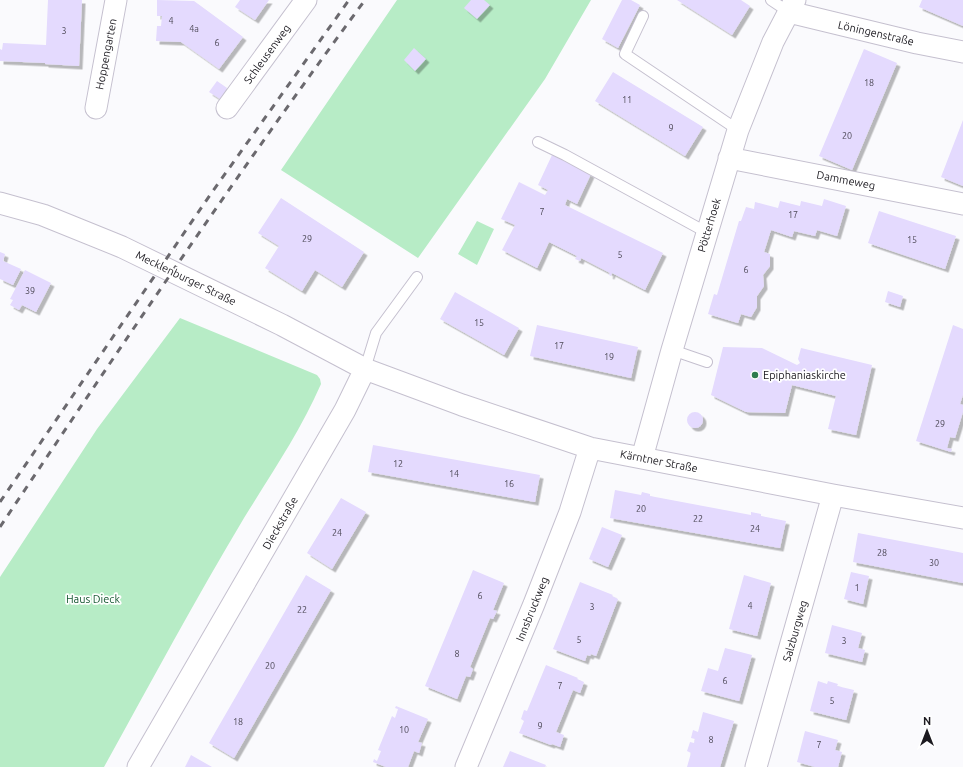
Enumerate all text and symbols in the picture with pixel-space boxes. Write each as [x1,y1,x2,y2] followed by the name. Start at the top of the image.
[168,16,174,26] house number: 4
[93,17,119,91] street label: Hoppengarten
[837,18,915,48] street label: Löningenstraße
[241,22,293,86] street label: Schleusenweg
[189,24,199,34] house number: 4a
[61,26,67,36] house number: 3
[214,38,220,48] house number: 6
[864,78,874,88] house number: 18
[622,95,632,105] house number: 11
[668,123,674,133] house number: 9
[842,131,852,141] house number: 20
[816,168,876,192] street label: Dammeweg
[695,196,723,254] street label: Pötterhoek
[539,207,545,217] house number: 7
[788,210,798,220] house number: 17
[302,234,312,244] house number: 29
[907,235,917,245] house number: 15
[134,248,238,308] street label: Mecklenburger Straße
[617,250,623,260] house number: 5
[743,265,749,275] house number: 6
[25,286,35,296] house number: 39
[474,318,484,328] house number: 15
[554,341,564,351] house number: 17
[604,352,614,362] house number: 19
[763,369,846,381] place label: Epiphaniaskirche
[750,370,760,380] marker: Epiphaniaskirche
[935,419,945,429] house number: 29
[619,448,699,474] street label: Kärntner Straße
[393,459,403,469] house number: 12
[449,469,459,479] house number: 14
[504,479,514,489] house number: 16
[260,495,300,551] street label: Dieckstraße
[636,504,646,514] house number: 20
[693,514,703,524] house number: 22
[750,524,760,534] house number: 24
[332,528,342,538] house number: 24
[877,548,887,558] house number: 28
[929,558,939,568] house number: 30
[514,575,550,643] street label: Innsbruckweg
[854,583,860,593] house number: 1
[477,591,483,601] house number: 6
[66,593,120,605] park label: Haus Dieck
[780,599,810,663] street label: Salzburgweg
[747,601,753,611] house number: 4
[589,602,595,612] house number: 3
[297,605,307,615] house number: 22
[576,635,582,645] house number: 5
[841,636,847,646] house number: 3
[454,649,460,659] house number: 8
[265,661,275,671] house number: 20
[722,676,728,686] house number: 6
[557,681,563,691] house number: 7
[829,696,835,706] house number: 5
[907,711,947,751] north arrow
[923,715,931,727] text: N
[233,717,243,727] house number: 18
[537,721,543,731] house number: 9
[399,725,409,735] house number: 10
[708,735,714,745] house number: 8
[816,740,822,750] house number: 7

